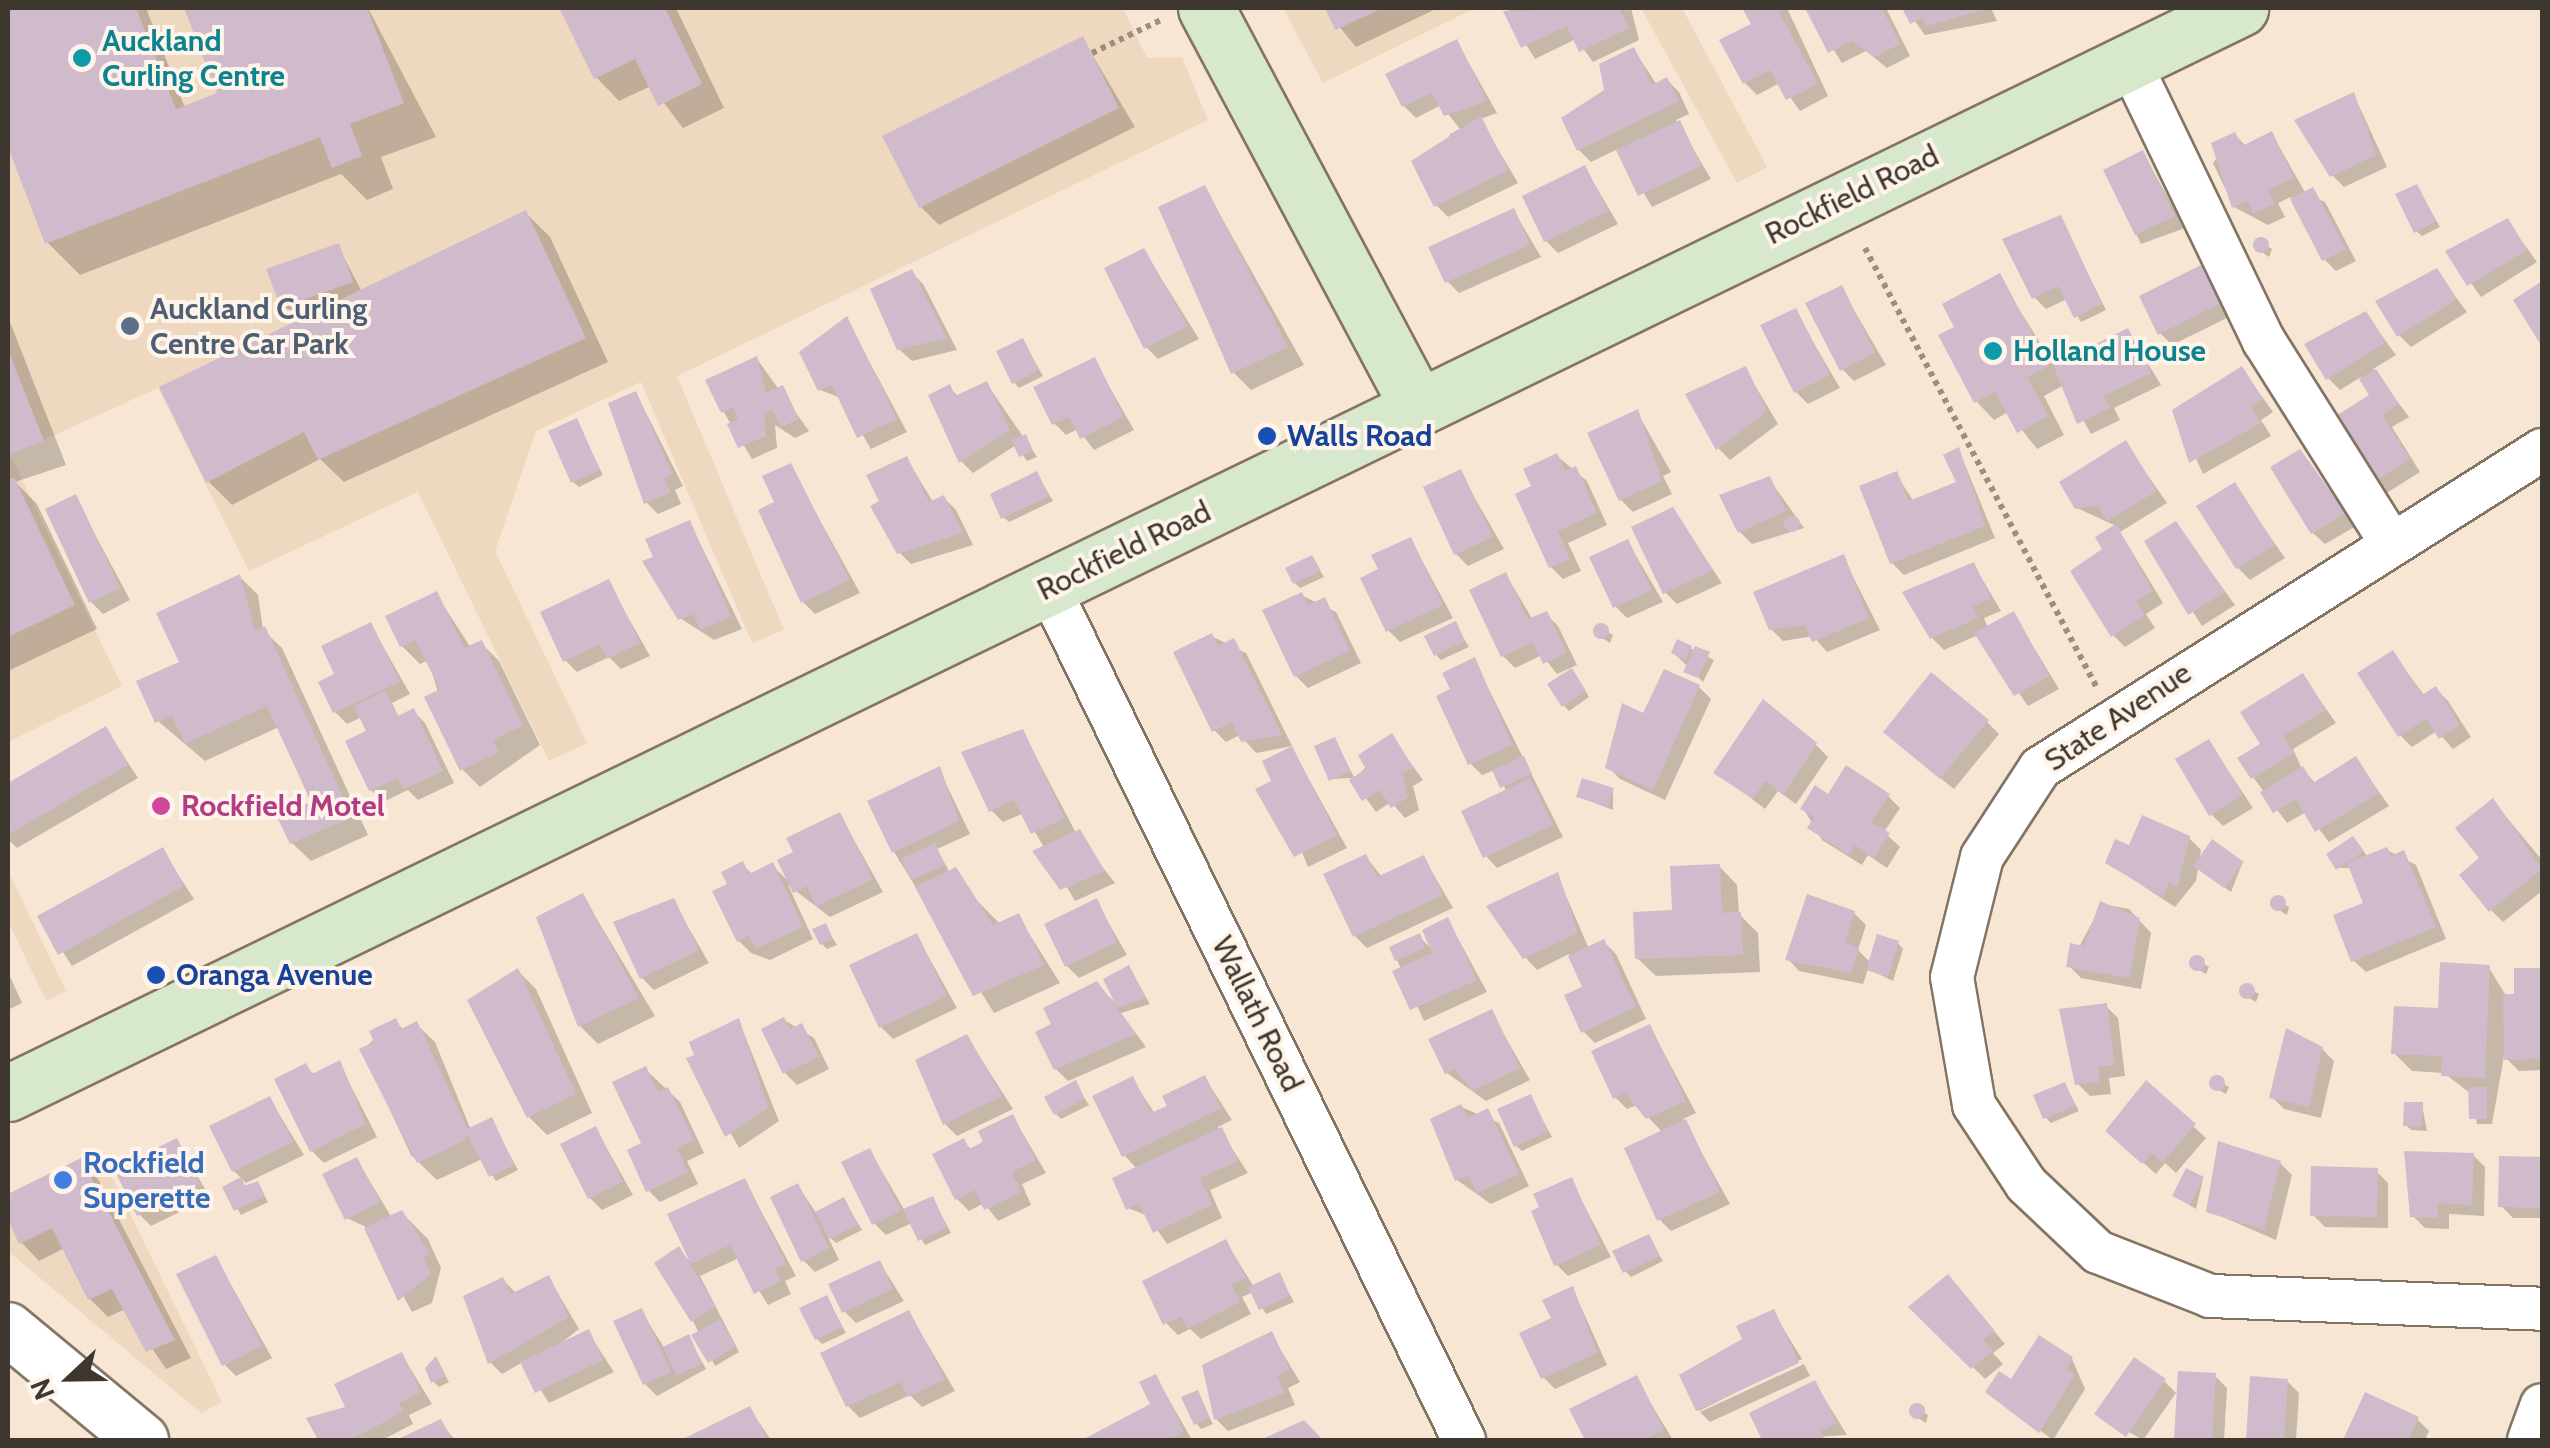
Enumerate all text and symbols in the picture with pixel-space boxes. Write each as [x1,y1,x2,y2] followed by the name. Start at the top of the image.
[102,23,285,94] place label: Auckland Curling Centre
[71,47,93,69] marker: Auckland Curling Centre
[1760,138,1944,252] street label: Rockfield Road
[150,291,367,362] place label: Auckland Curling Centre Car Park
[119,315,141,337] marker: Auckland Curling Centre Car Park
[2013,333,2206,369] place label: Holland House
[1982,340,2004,362] marker: Holland House
[1287,418,1432,454] place label: Walls Road
[1256,425,1278,447] marker: Walls Road
[1032,494,1216,608] street label: Rockfield Road
[2038,655,2198,779] street label: State Avenue
[181,788,385,824] place label: Rockfield Motel
[150,795,172,817] marker: Rockfield Motel
[1204,931,1310,1097] street label: Wallath Road
[176,957,373,993] place label: Oranga Avenue
[145,964,167,986] marker: Oranga Avenue
[83,1145,211,1216] place label: Rockfield Superette
[52,1169,74,1191] marker: Rockfield Superette
[20,1328,120,1428] north arrow
[23,1374,62,1405] text: N

